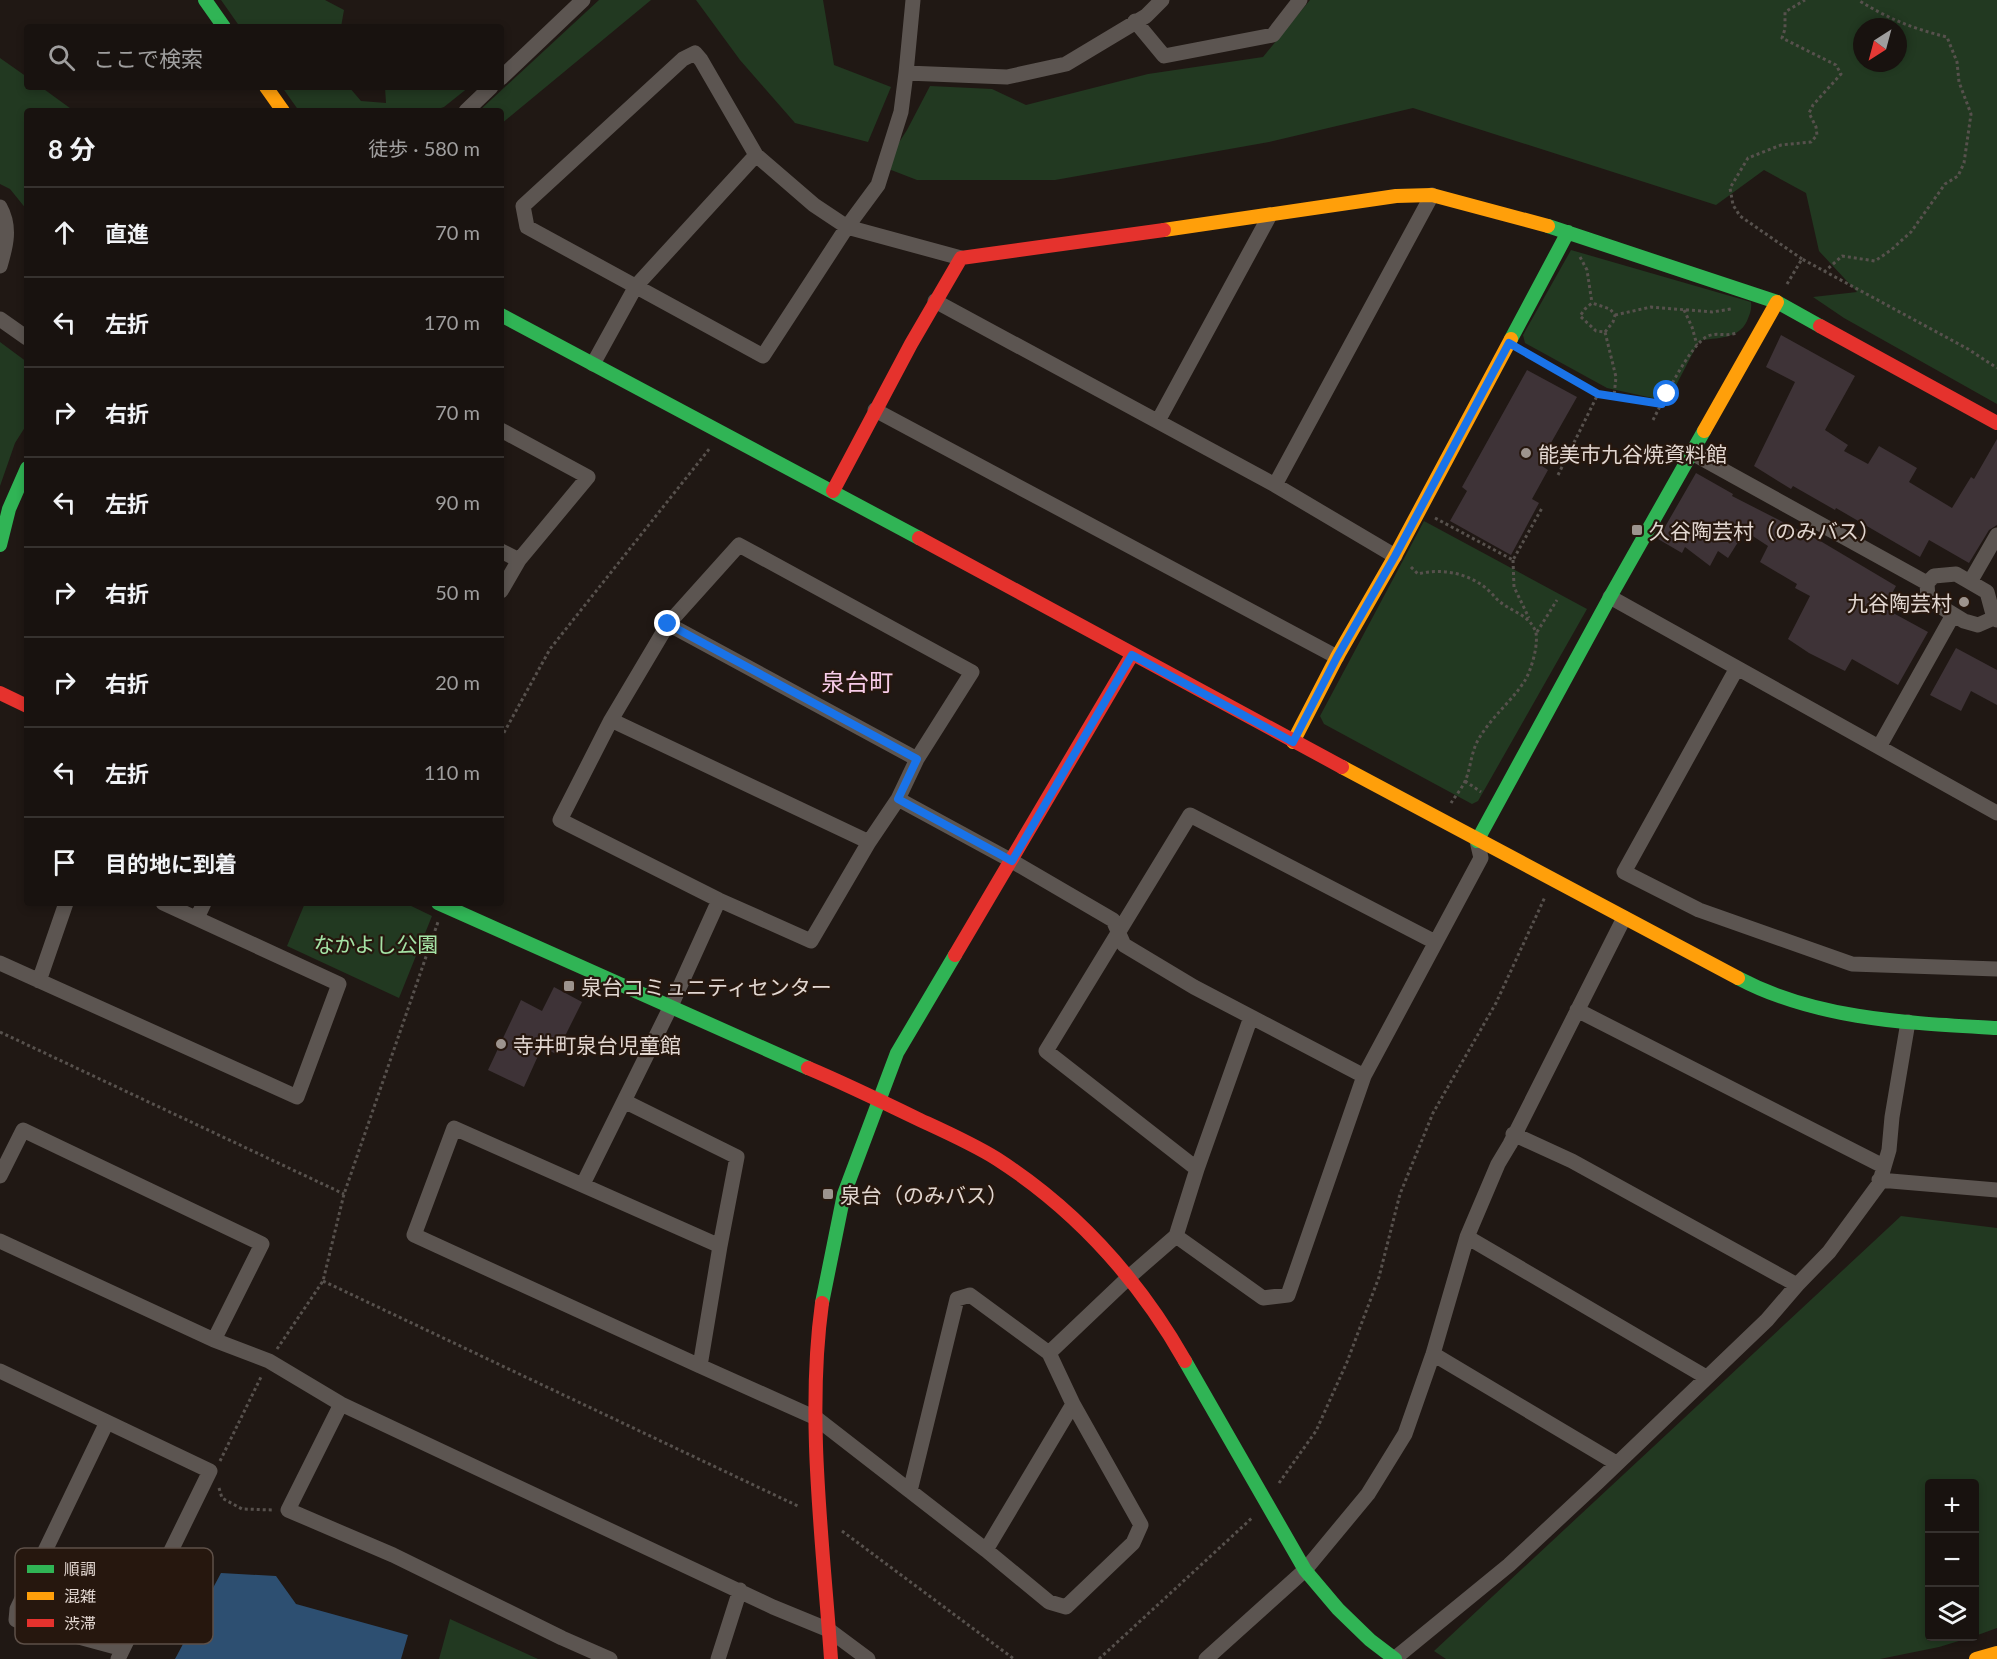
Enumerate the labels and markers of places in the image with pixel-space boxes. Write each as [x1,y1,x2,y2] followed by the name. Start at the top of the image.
[1538,441,1727,466] place label: 能美市九谷焼資料館
[1519,446,1533,460] marker: 能美市九谷焼資料館
[1649,518,1880,543] place label: 久谷陶芸村（のみバス）
[1630,523,1644,537] marker: 久谷陶芸村（のみバス）
[1847,590,1952,615] place label: 九谷陶芸村
[1957,595,1971,609] marker: 九谷陶芸村
[581,974,832,999] place label: 泉台コミュニティセンター
[562,979,576,993] marker: 泉台コミュニティセンター
[513,1032,681,1057] place label: 寺井町泉台児童館
[494,1037,508,1051] marker: 寺井町泉台児童館
[840,1182,1008,1207] place label: 泉台（のみバス）
[821,1187,835,1201] marker: 泉台（のみバス）

